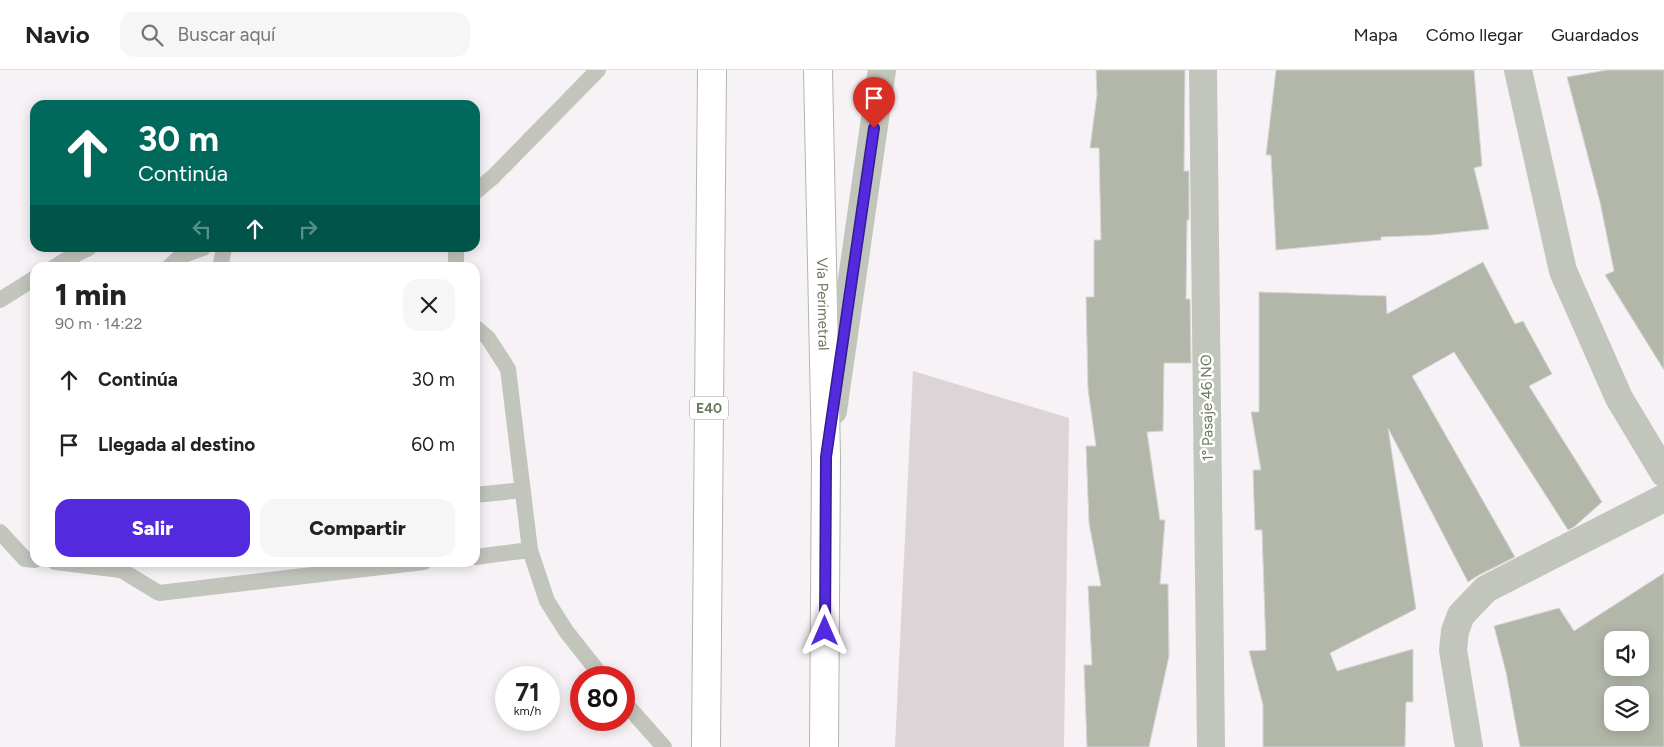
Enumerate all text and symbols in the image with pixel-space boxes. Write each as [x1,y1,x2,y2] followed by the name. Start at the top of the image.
[120,12,470,57] search box
[25,20,90,49] text: Navio
[138,21,166,49] icon: search
[178,23,275,46] text: Buscar aquí
[1353,24,1398,46] text: Mapa
[1426,24,1523,46] text: Cómo llegar
[1551,24,1639,46] text: Guardados
[853,77,895,128] pin
[860,84,888,112] icon: arrive
[138,118,219,160] text: 30 m
[55,120,120,185] icon: ahead
[138,160,228,187] text: Continúa
[188,215,216,243] icon: left
[241,215,269,243] icon: ahead
[294,215,322,243] icon: right
[813,257,833,351] street label: Vía Perimetral
[55,276,127,313] text: 1 min
[403,279,455,331] button: close
[55,314,142,333] text: 90 m · 14:22
[1197,354,1217,462] street label: 1° Pasaje 46 NO
[55,366,83,394] icon: ahead
[98,368,178,391] text: Continúa
[412,368,455,391] text: 30 m
[690,396,728,419] road number: E40
[55,431,83,459] icon: arrive
[98,433,255,456] text: Llegada al destino
[411,433,455,456] text: 60 m
[55,499,250,557] button: Salir
[260,499,455,557] button: Compartir
[798,604,850,656] position arrow
[1604,631,1649,731] map controls
[1604,631,1649,676] button: sound
[570,666,635,731] speed limit sign: 80
[515,677,540,707] text: 71
[1604,686,1649,731] button: layers
[514,704,541,718] text: km/h

